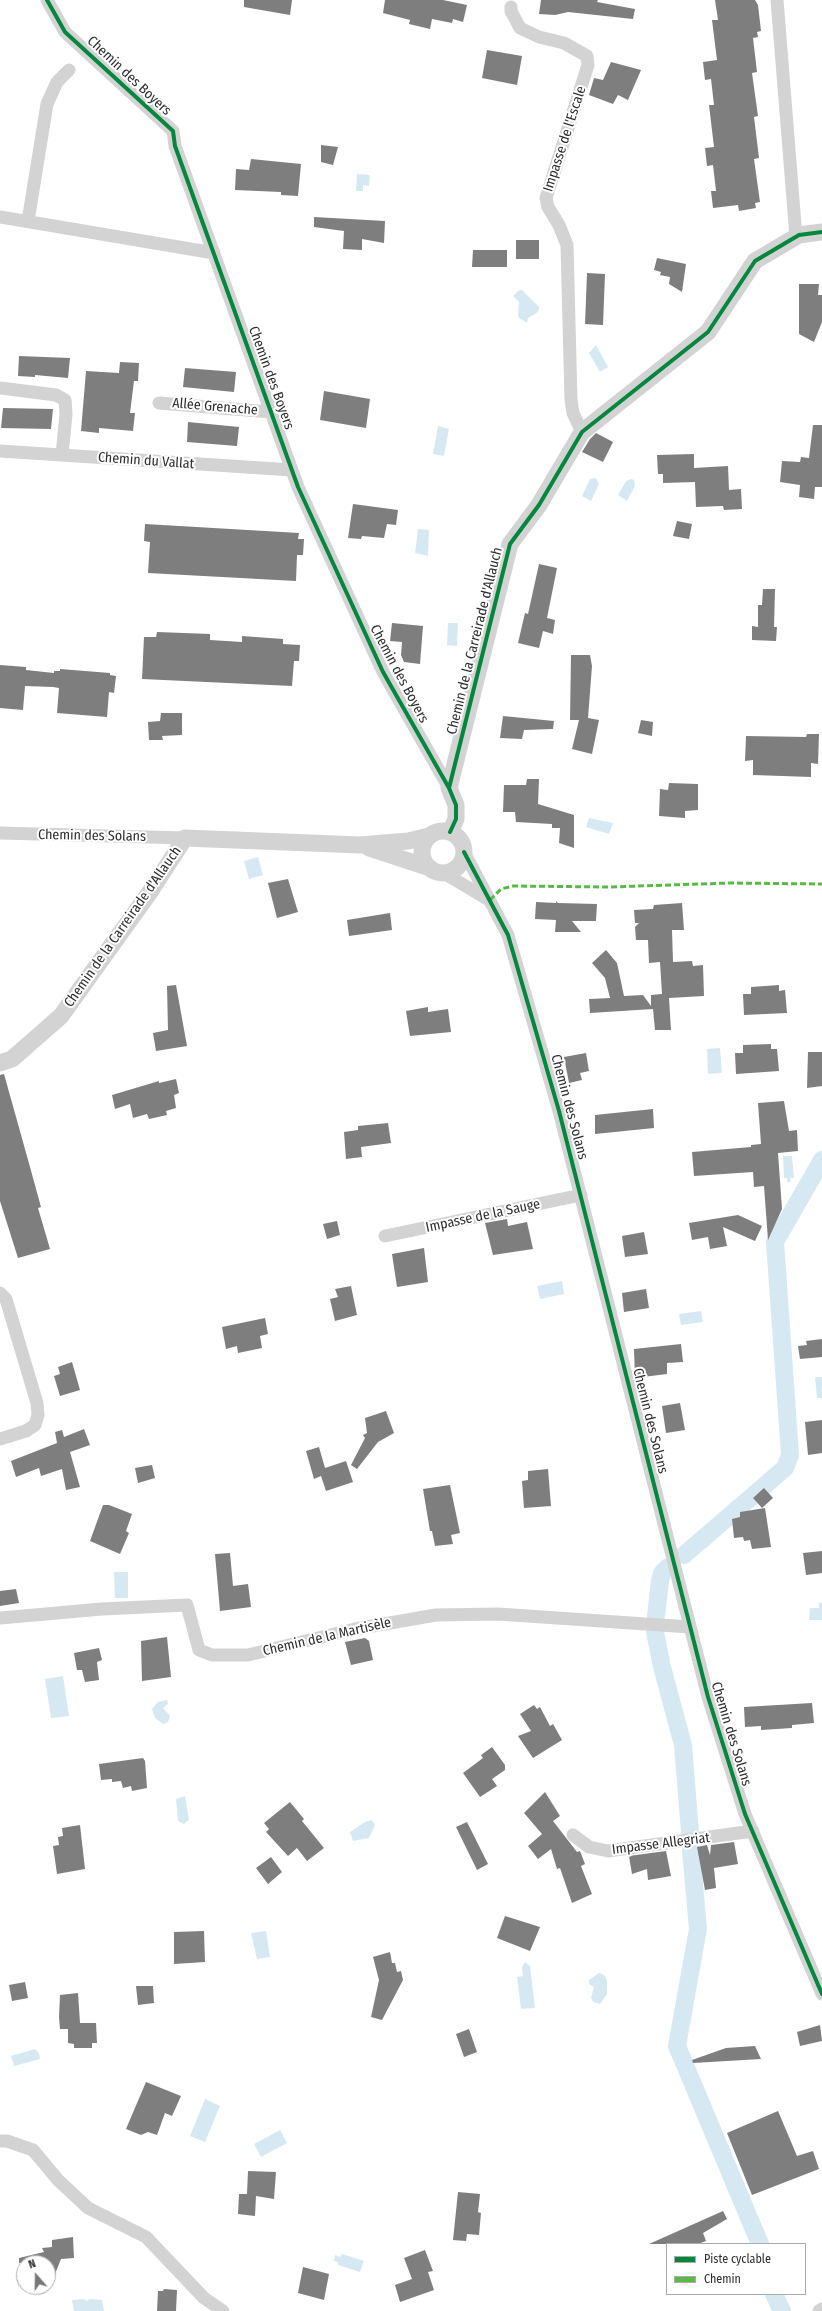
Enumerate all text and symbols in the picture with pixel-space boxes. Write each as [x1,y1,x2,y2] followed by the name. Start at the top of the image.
[84,33,174,119] street label: Chemin des Boyers
[540,84,590,194] street label: Impasse de l'Escale
[245,324,297,432] street label: Chemin des Boyers
[172,395,258,419] street label: Allée Grenache
[97,449,195,473] street label: Chemin du Vallat
[444,546,506,736] street label: Chemin de la Carreirade d'Allauch
[366,622,432,726] street label: Chemin des Boyers
[38,827,146,845] street label: Chemin des Solans
[61,843,185,1011] street label: Chemin de la Carreirade d'Allauch
[547,1053,591,1161] street label: Chemin des Solans
[424,1196,542,1236] street label: Impasse de la Sauge
[629,1367,671,1475] street label: Chemin des Solans
[261,1614,393,1660] street label: Chemin de la Martisèle
[707,1680,755,1788] street label: Chemin des Solans
[611,1830,711,1858] street label: Impasse Allegriat
[666,2243,806,2295] legend
[704,2252,771,2266] text: Piste cyclable
[16,2255,56,2295] north arrow
[27,2257,37,2271] text: N
[704,2272,741,2286] text: Chemin

